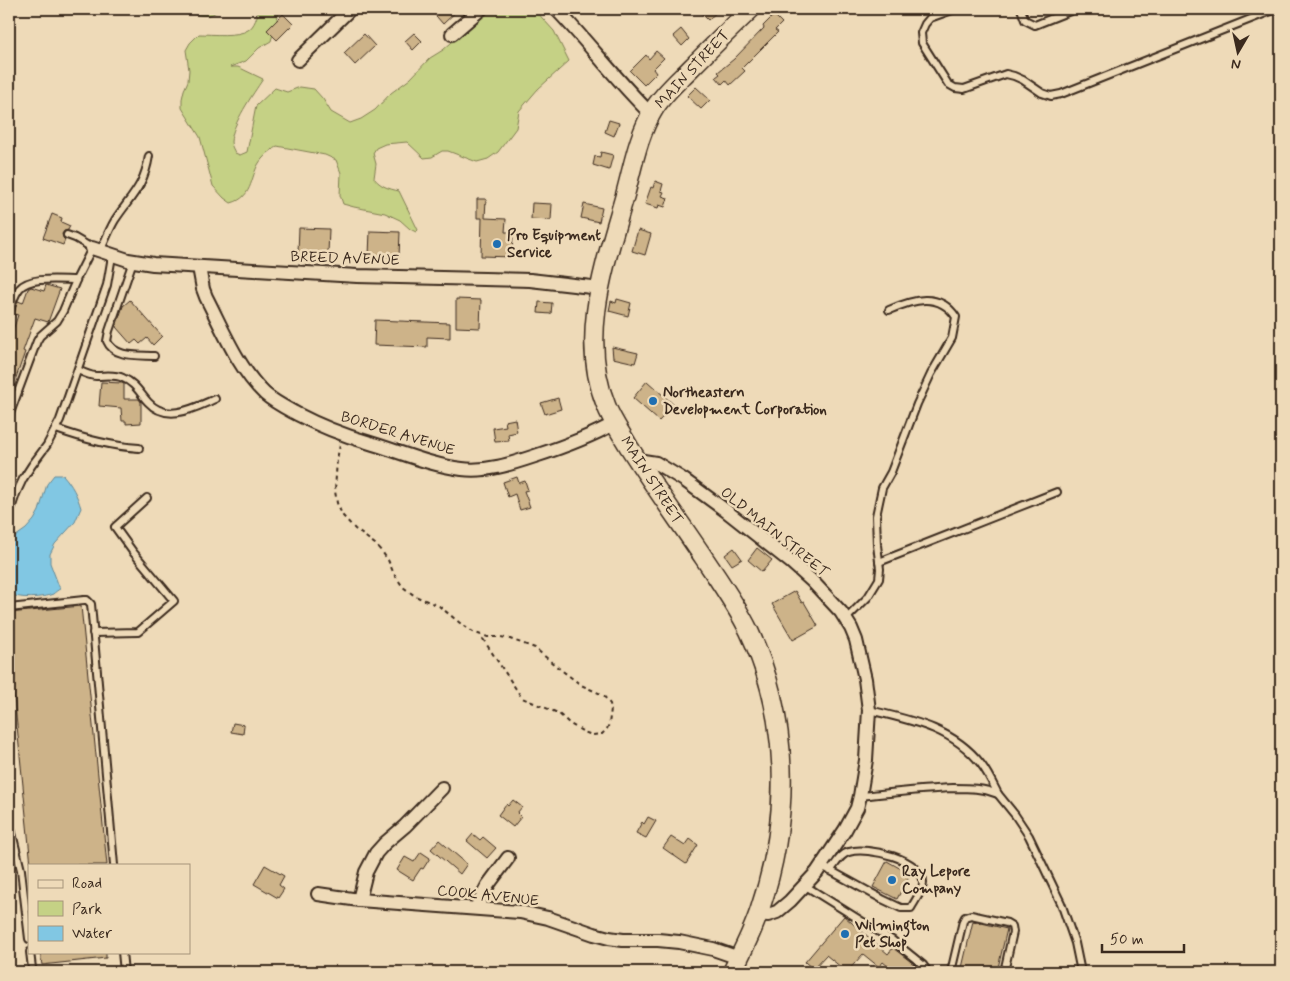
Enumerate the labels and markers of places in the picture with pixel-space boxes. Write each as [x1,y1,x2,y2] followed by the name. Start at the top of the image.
[507,226,601,263] place label: Pro Equipment Service
[491,238,503,250] marker: Pro Equipment Service
[663,383,827,420] place label: Northeastern Development Corporation
[647,395,659,407] marker: Northeastern Development Corporation
[902,862,971,899] place label: Ray Lepore Company
[886,874,898,886] marker: Ray Lepore Company
[854,916,930,953] place label: Wilmington Pet Shop
[839,928,851,940] marker: Wilmington Pet Shop

